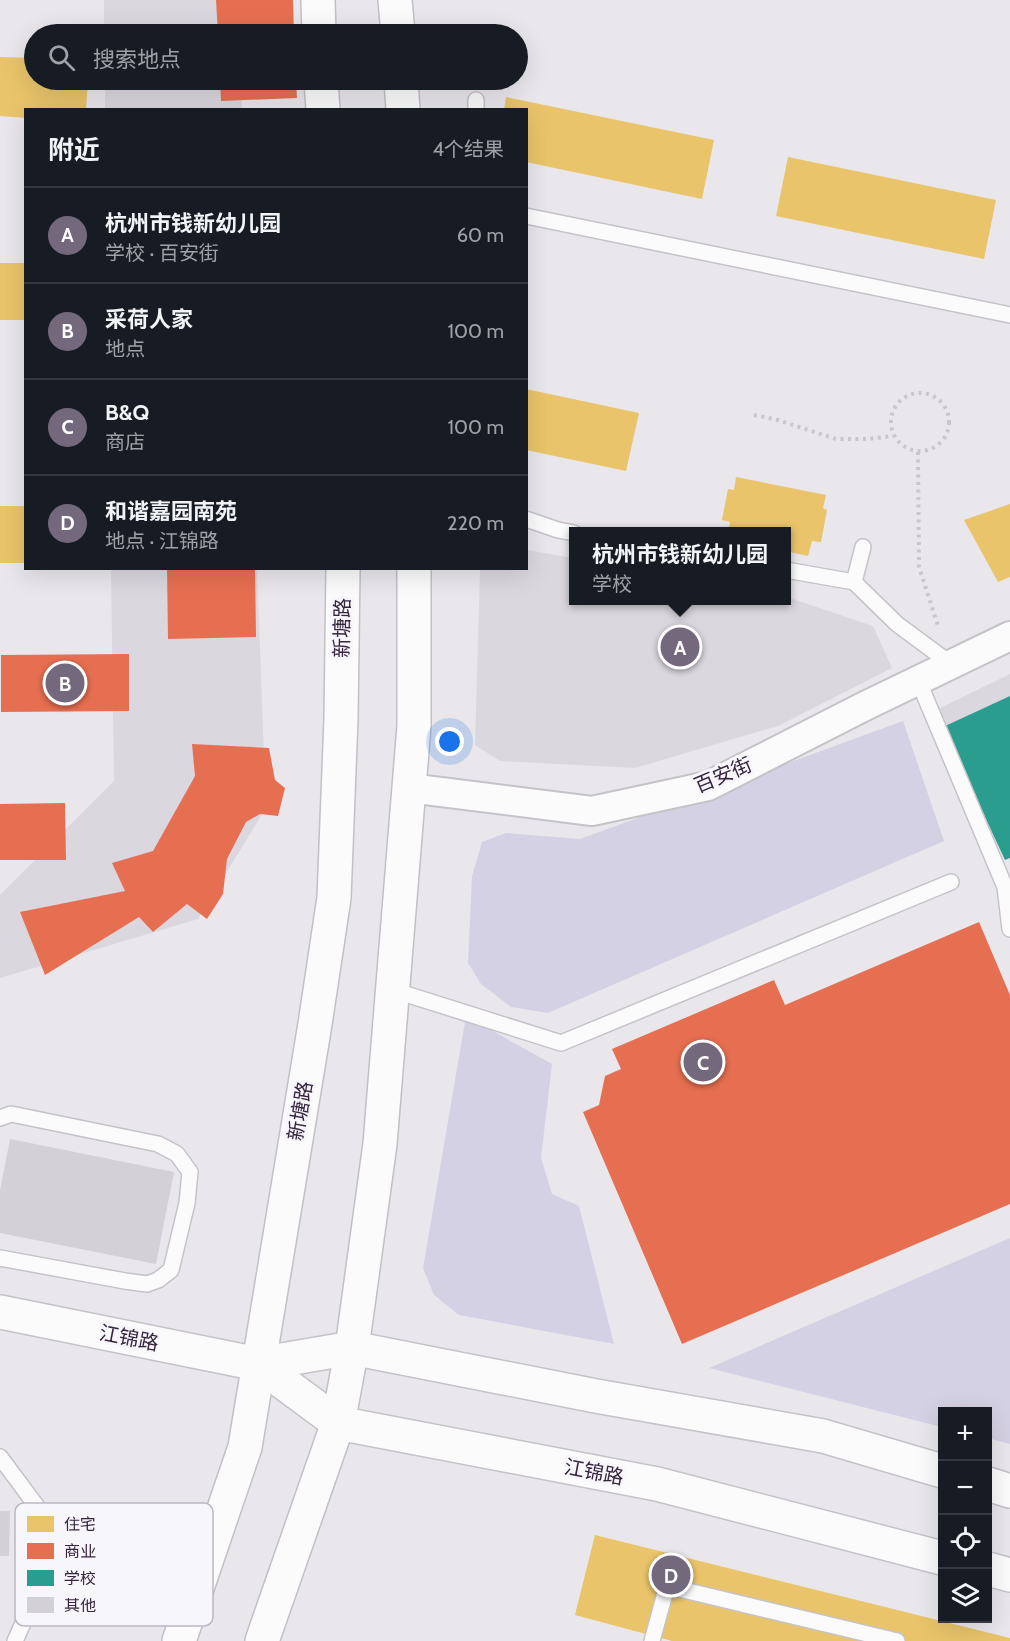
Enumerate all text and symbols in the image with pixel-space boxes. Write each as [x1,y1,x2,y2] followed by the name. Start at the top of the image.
[24,24,528,90] search box
[45,41,78,74] icon: search
[93,46,181,73] text: 搜索地点
[48,134,100,166] text: 附近
[432,137,504,161] text: 4个结果
[105,210,281,237] text: 杭州市钱新幼儿园
[61,223,74,247] text: A
[457,223,504,247] text: 60 m
[105,241,219,265] text: 学校 · 百安街
[105,306,193,333] text: 采荷人家
[61,319,74,343] text: B
[448,319,504,343] text: 100 m
[105,337,145,361] text: 地点
[105,399,149,426] text: B&Q
[61,415,74,439] text: C
[448,415,504,439] text: 100 m
[105,430,145,454] text: 商店
[105,498,237,525] text: 和谐嘉园南苑
[60,511,75,535] text: D
[447,511,504,535] text: 220 m
[569,527,791,605] popup
[105,529,219,553] text: 地点 · 江锦路
[592,541,768,568] text: 杭州市钱新幼儿园
[592,572,632,596] text: 学校
[329,598,355,658] street label: 新塘路
[660,624,700,670] pin: A
[46,660,84,706] pin: B
[435,727,464,756] your location
[691,752,755,798] street label: 百安街
[684,1040,722,1084] pin: C
[283,1079,317,1143] street label: 新塘路
[97,1320,161,1356] street label: 江锦路
[938,1407,992,1623] map controls
[938,1407,992,1461] button: +
[562,1454,626,1490] street label: 江锦路
[938,1461,992,1515] button: −
[15,1503,213,1626] legend
[64,1515,96,1534] text: 住宅
[938,1515,992,1569] button: locate
[64,1542,96,1561] text: 商业
[652,1552,690,1598] pin: D
[64,1569,96,1588] text: 学校
[938,1569,992,1623] button: layers
[64,1596,96,1615] text: 其他

